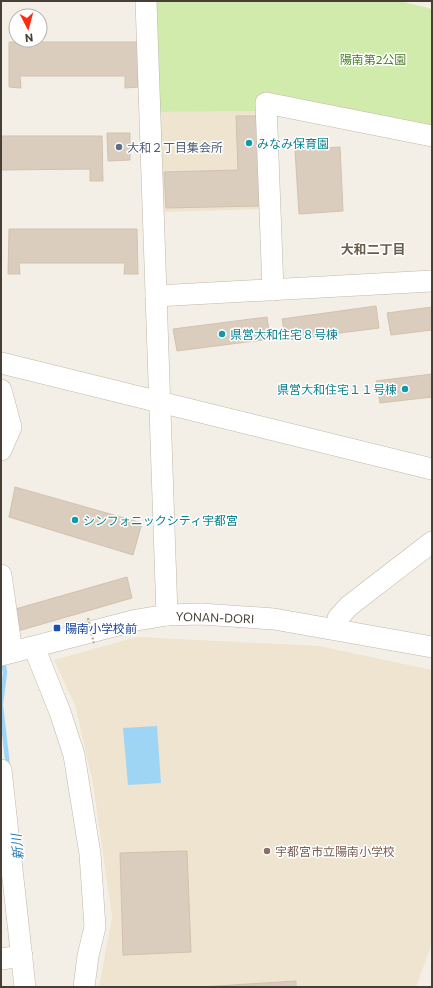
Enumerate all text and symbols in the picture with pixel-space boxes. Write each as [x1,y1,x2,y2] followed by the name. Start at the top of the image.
[8,8,48,48] north arrow
[24,32,34,45] text: N
[340,52,406,66] park label: 陽南第2公園
[257,136,329,150] place label: みなみ保育園
[244,138,254,148] marker: みなみ保育園
[127,140,223,154] place label: 大和２丁目集会所
[114,142,124,152] marker: 大和２丁目集会所
[340,241,406,257] district label: 大和二丁目
[230,327,338,341] place label: 県営大和住宅８号棟
[217,329,227,339] marker: 県営大和住宅８号棟
[277,382,397,396] place label: 県営大和住宅１１号棟
[400,384,410,394] marker: 県営大和住宅１１号棟
[83,513,238,527] place label: シンフォニックシティ宇都宮
[70,515,80,525] marker: シンフォニックシティ宇都宮
[175,609,255,625] street label: YONAN-DORI
[65,621,137,635] place label: 陽南小学校前
[52,623,62,633] marker: 陽南小学校前
[7,831,26,861] water label: 新川
[275,844,395,858] place label: 宇都宮市立陽南小学校
[262,846,272,856] marker: 宇都宮市立陽南小学校

